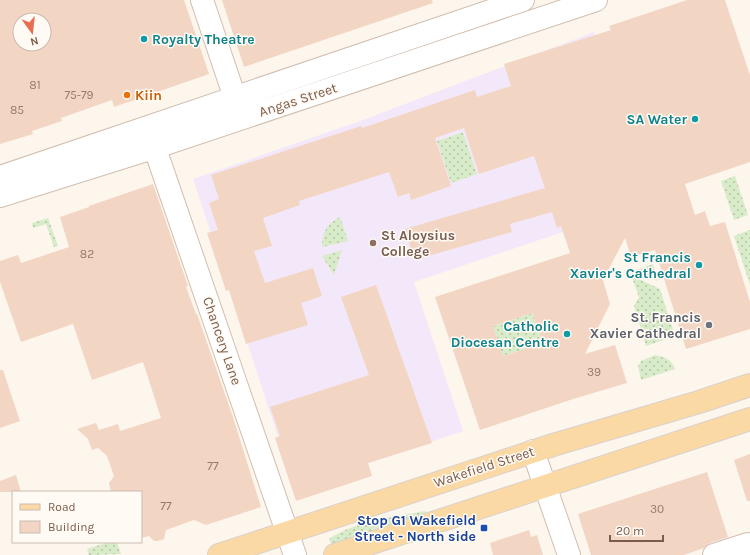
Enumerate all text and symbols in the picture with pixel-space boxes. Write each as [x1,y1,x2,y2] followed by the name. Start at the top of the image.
[12,12,52,52] north arrow
[152,31,255,48] place label: Royalty Theatre
[29,34,40,48] text: N
[139,34,149,44] marker: Royalty Theatre
[29,78,41,92] house number: 81
[257,79,339,121] street label: Angas Street
[135,87,162,104] place label: Kiin
[64,88,94,102] house number: 75-79
[122,90,132,100] marker: Kiin
[10,103,24,117] house number: 85
[626,111,688,128] place label: SA Water
[690,114,700,124] marker: SA Water
[381,227,455,260] place label: St Aloysius College
[368,238,378,248] marker: St Aloysius College
[80,247,94,261] house number: 82
[570,249,691,282] place label: St Francis Xavier's Cathedral
[694,260,704,270] marker: St Francis Xavier's Cathedral
[199,295,245,387] street label: Chancery Lane
[590,309,701,342] place label: St. Francis Xavier Cathedral
[451,318,559,351] place label: Catholic Diocesan Centre
[704,320,714,330] marker: St. Francis Xavier Cathedral
[562,329,572,339] marker: Catholic Diocesan Centre
[587,365,601,379] house number: 39
[431,443,537,491] street label: Wakefield Street
[207,459,219,473] house number: 77
[12,491,142,543] legend
[160,499,172,513] house number: 77
[48,500,76,514] text: Road
[650,502,664,516] house number: 30
[354,512,476,545] place label: Stop G1 Wakefield Street - North side
[610,517,663,543] scale bar
[48,520,95,534] text: Building
[479,523,489,533] marker: Stop G1 Wakefield Street - North side
[616,524,644,538] text: 20 m

